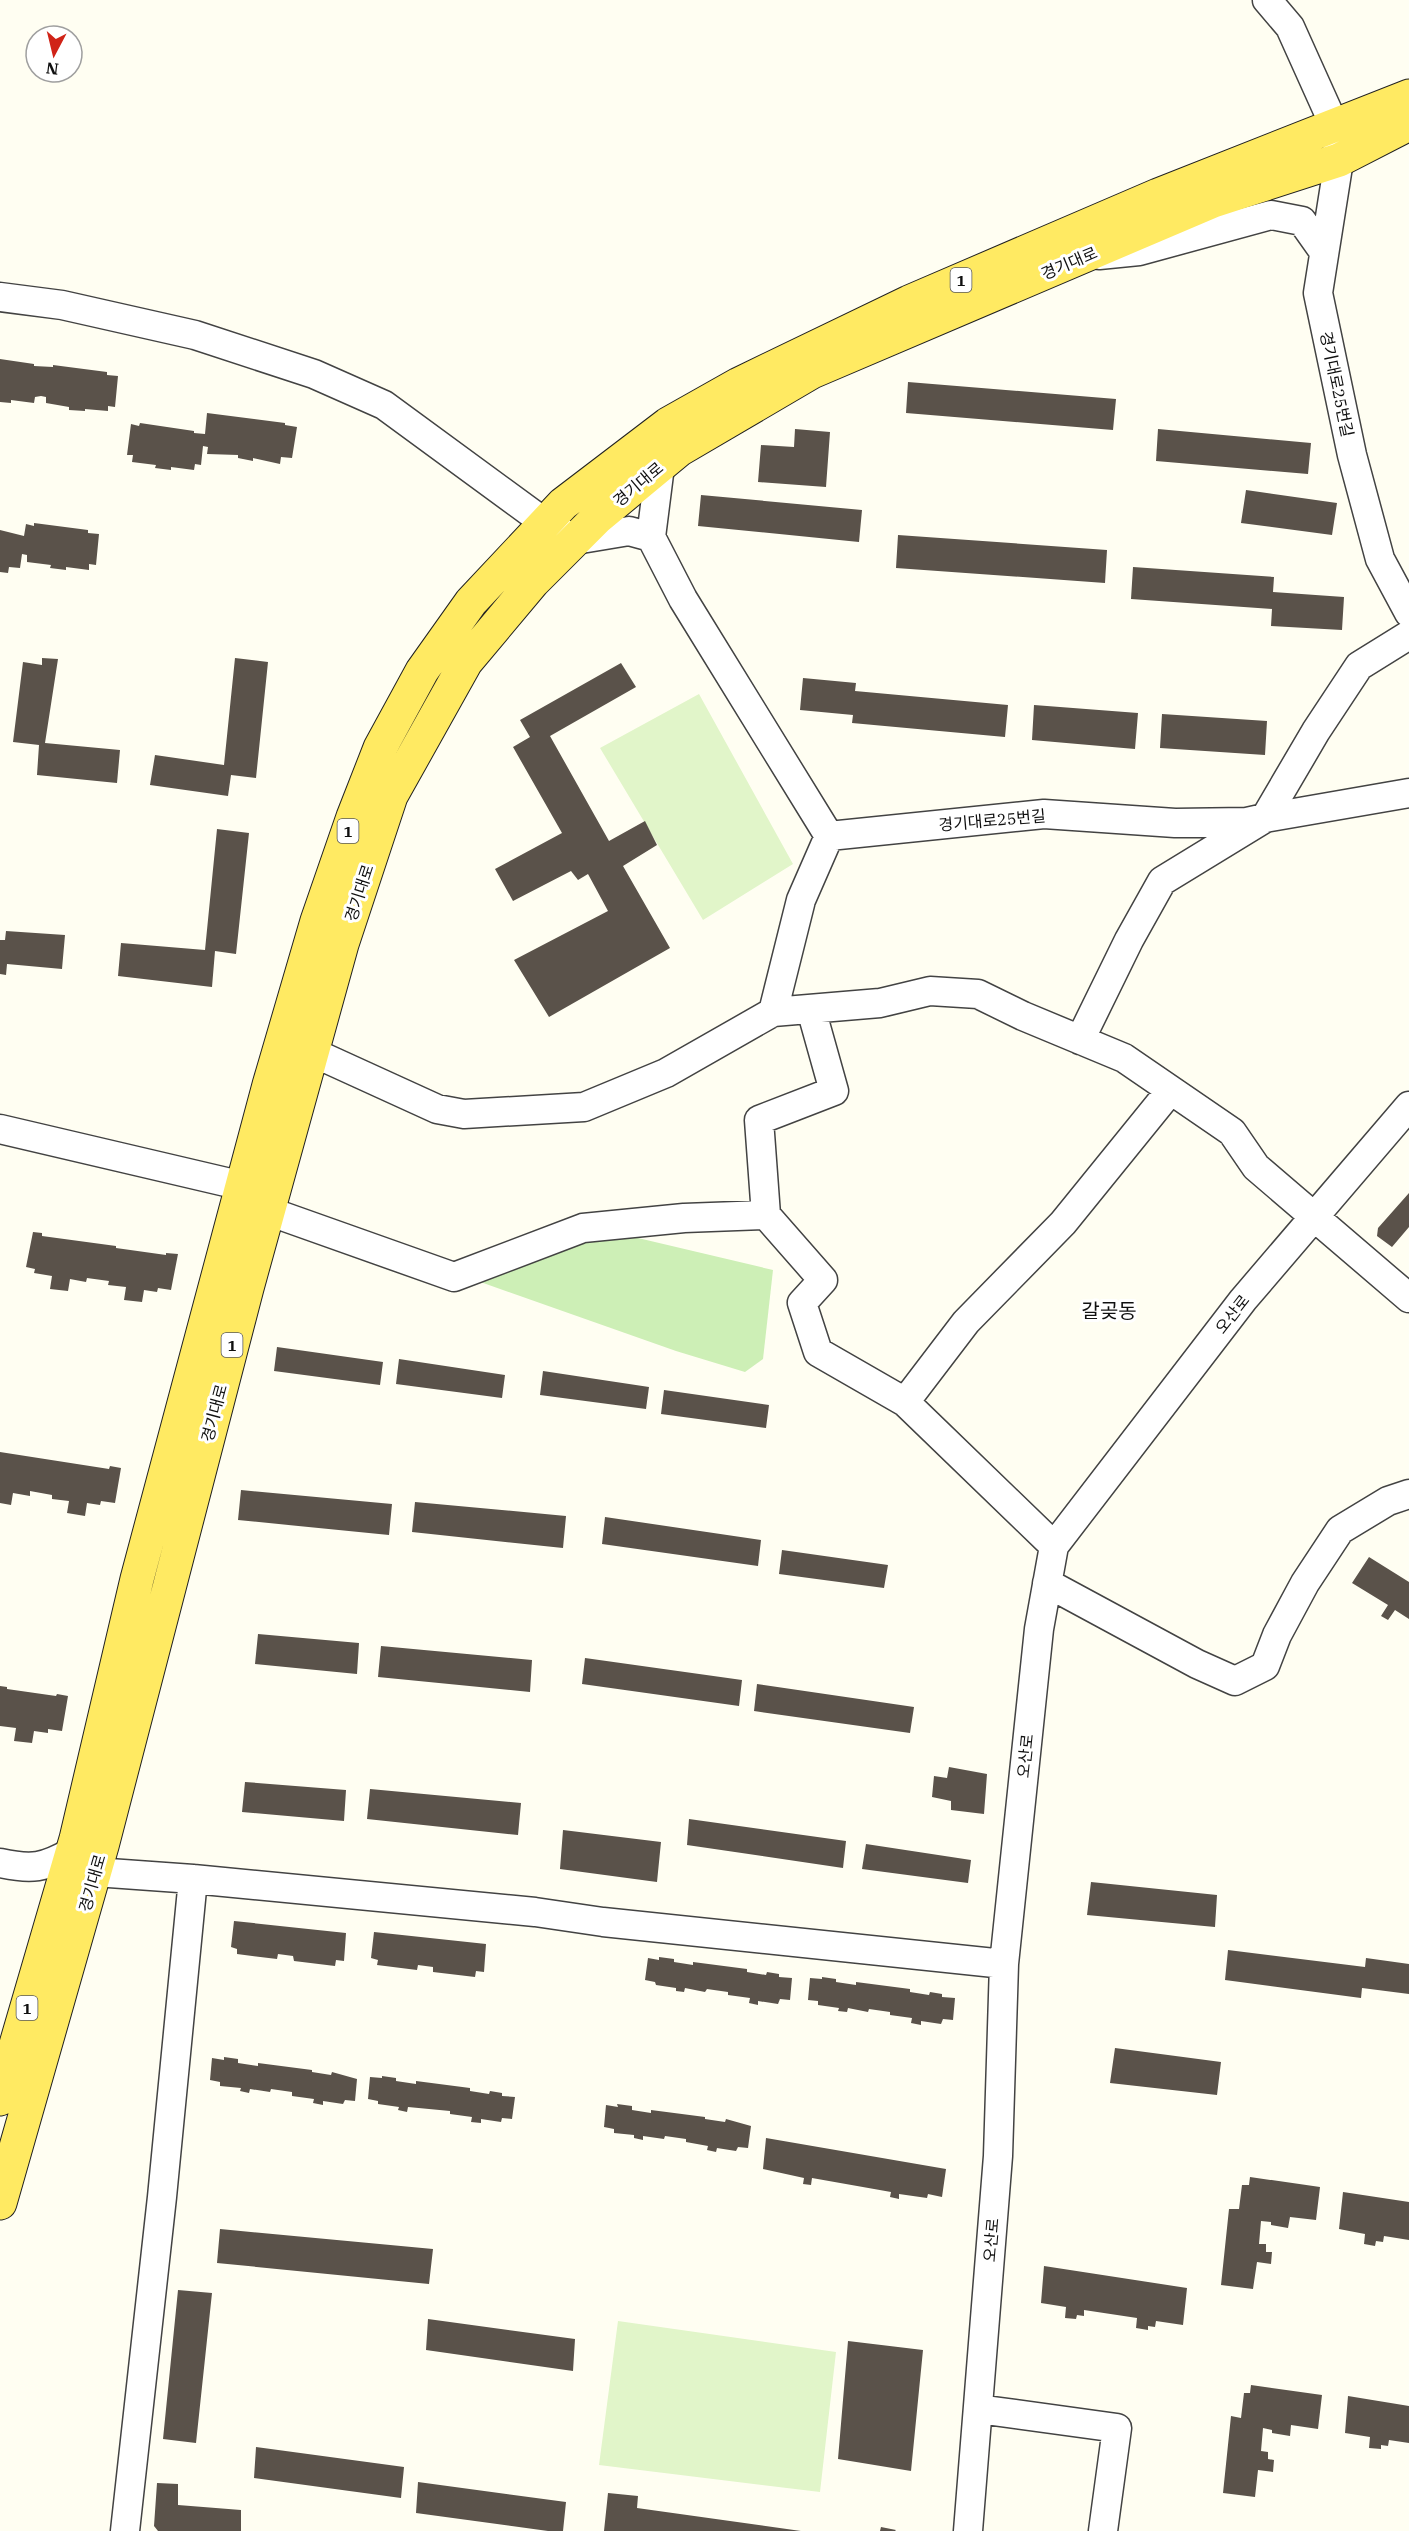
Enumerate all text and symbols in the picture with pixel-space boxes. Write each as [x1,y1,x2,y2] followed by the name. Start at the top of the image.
[24,24,84,84] north arrow
[45,58,60,80] text: N
[1038,242,1100,284] street label: 경기대로
[950,268,972,292] road number: 1
[1316,329,1358,439] street label: 경기대로25번길
[609,457,667,511] street label: 경기대로
[938,805,1046,835] street label: 경기대로25번길
[338,819,358,843] road number: 1
[340,862,378,924] street label: 경기대로
[1211,1290,1254,1338] street label: 오산로
[1081,1297,1137,1324] district label: 갈곶동
[222,1333,242,1357] road number: 1
[197,1382,231,1444] street label: 경기대로
[1013,1733,1037,1779] street label: 오산로
[74,1852,110,1914] street label: 경기대로
[16,1996,38,2020] road number: 1
[979,2217,1003,2263] street label: 오산로

